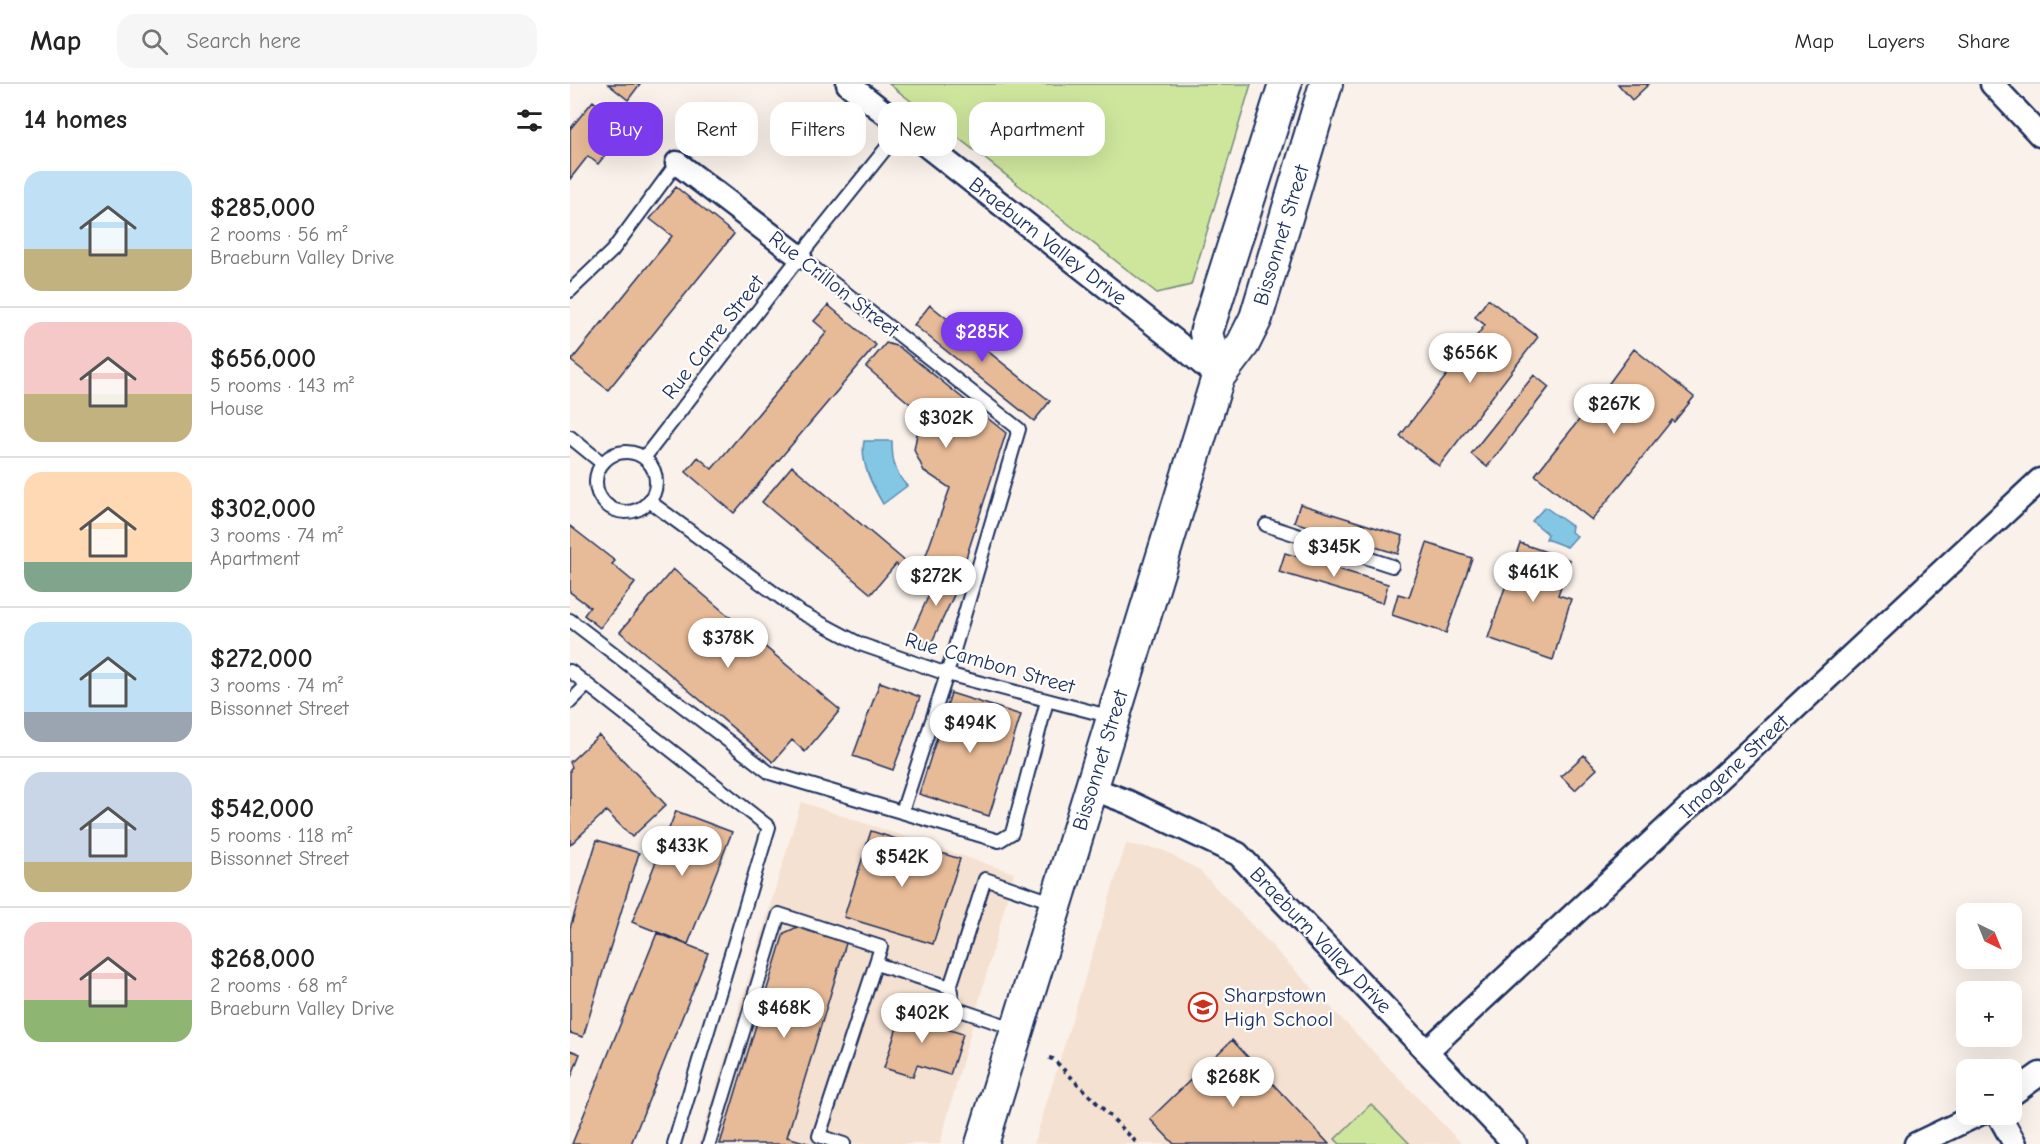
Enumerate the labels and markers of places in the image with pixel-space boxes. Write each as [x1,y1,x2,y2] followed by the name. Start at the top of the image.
[940,312,1024,363] pin: $285K
[1428,333,1512,384] pin: $656K
[1572,384,1656,435] pin: $267K
[904,398,988,449] pin: $302K
[1292,527,1376,578] pin: $345K
[1491,552,1575,603] pin: $461K
[894,556,978,607] pin: $272K
[686,618,770,669] pin: $378K
[928,703,1012,754] pin: $494K
[640,826,724,877] pin: $433K
[860,837,944,888] pin: $542K
[1224,983,1333,1031] place label: Sharpstown High School
[742,988,826,1039] pin: $468K
[1187,991,1219,1023] school or university icon: Sharpstown High School
[880,993,964,1044] pin: $402K
[1191,1057,1275,1108] pin: $268K

